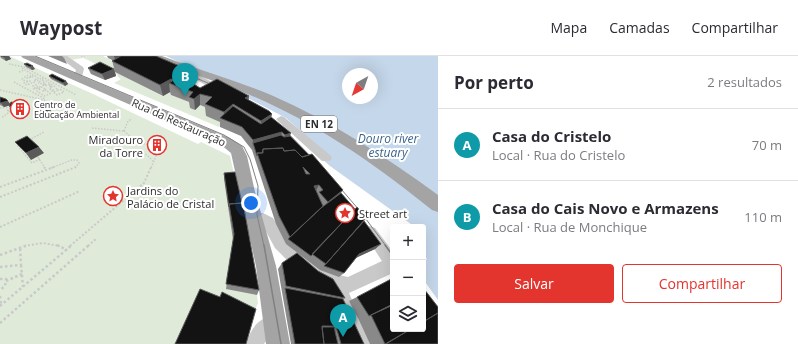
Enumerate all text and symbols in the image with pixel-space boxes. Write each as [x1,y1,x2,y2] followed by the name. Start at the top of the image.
[20,15,102,41] text: Waypost
[551,18,587,37] text: Mapa
[609,18,670,37] text: Camadas
[692,18,778,37] text: Compartilhar
[172,63,198,96] pin: B
[342,68,378,104] north arrow
[454,71,534,94] text: Por perto
[707,73,782,91] text: 2 resultados
[129,94,229,150] street label: Rua da Restauração
[9,98,31,120] building icon: Centro de Educação Ambiental
[34,98,119,121] place label: Centro de Educação Ambiental
[301,116,337,132] road number: EN 12
[492,126,611,146] text: Casa do Cristelo
[358,130,419,161] water label: Douro river estuary
[89,132,143,160] place label: Miradouro da Torre
[146,134,168,156] building icon: Miradouro da Torre
[463,136,471,154] text: A
[752,136,782,154] text: 70 m
[492,146,625,164] text: Local · Rua do Cristelo
[126,183,214,211] place label: Jardins do Palácio de Cristal
[102,185,124,207] place icon: Jardins do Palácio de Cristal
[241,193,261,213] your location
[492,198,719,218] text: Casa do Cais Novo e Armazens
[334,202,356,224] place icon: Street art
[359,206,407,221] place label: Street art
[463,208,471,226] text: B
[744,208,782,226] text: 110 m
[492,218,647,236] text: Local · Rua de Monchique
[390,224,426,332] map controls
[390,224,426,260] button: +
[390,260,426,296] button: −
[454,264,614,303] button: Salvar
[622,264,782,303] button: Compartilhar
[390,296,426,332] button: layers
[330,304,356,337] pin: A

